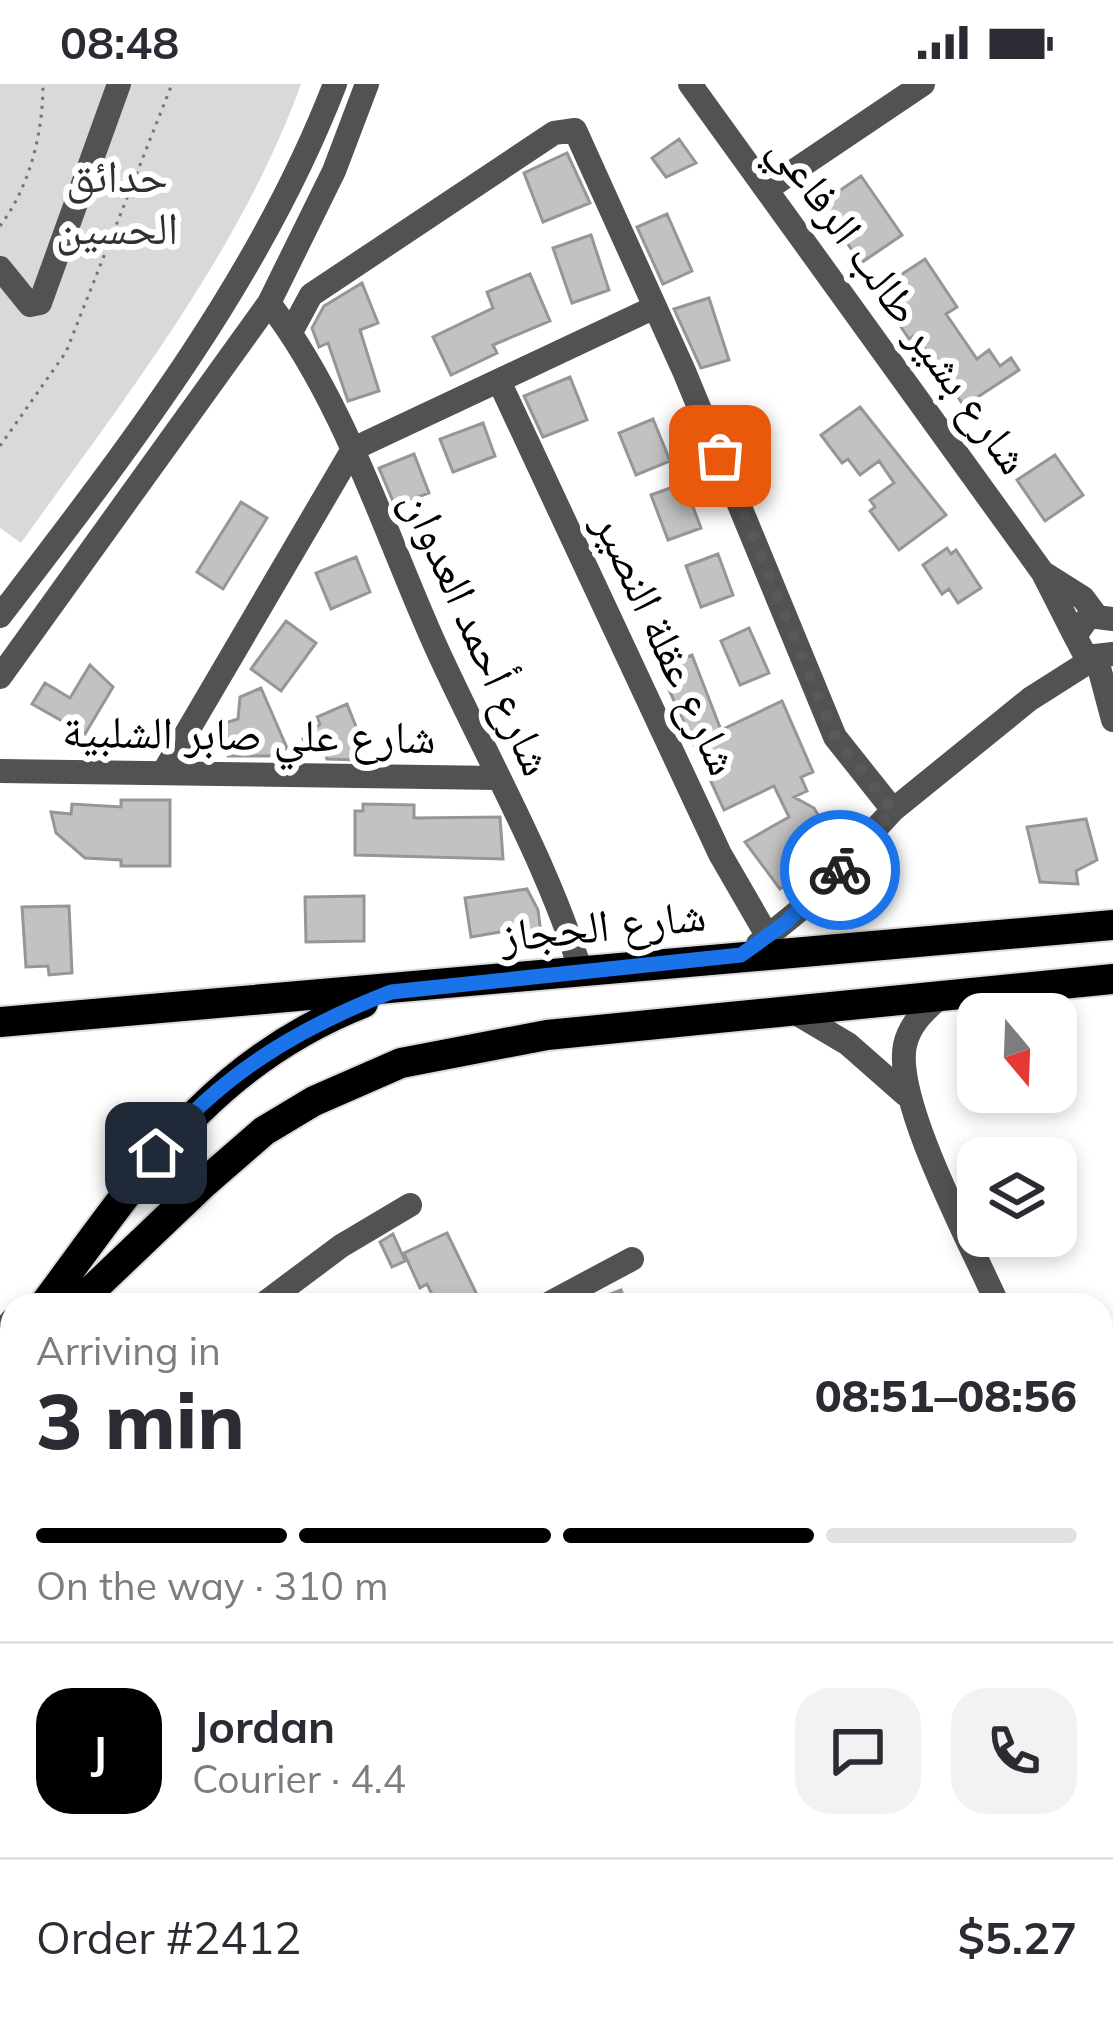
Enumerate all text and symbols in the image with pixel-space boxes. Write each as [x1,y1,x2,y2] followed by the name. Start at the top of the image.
[60,14,179,70] text: 08:48
[751,122,1043,490] street label: شارع بشير طالب الرفاعي
[56,147,178,256] park label: حدائق الحسين
[669,405,771,507] pin
[687,423,753,489] icon: bag
[389,481,567,784] street label: شارع أحمد العدوان
[581,502,753,784] street label: شارع عقلة النصير
[62,702,436,774] street label: شارع علي صابر الشلبية
[780,810,900,930] courier
[807,837,873,903] icon: bike
[497,885,709,965] street label: شارع الحجاز
[957,993,1077,1113] north arrow
[957,993,1077,1257] map controls
[105,1102,207,1204] pin
[123,1120,189,1186] icon: home
[957,1137,1077,1257] button: layers
[36,1326,221,1375] text: Arriving in
[815,1367,1077,1423] text: 08:51–08:56
[36,1371,245,1469] text: 3 min
[36,1561,388,1610] text: On the way · 310 m
[795,1688,921,1814] button: chat
[951,1688,1077,1814] button: phone
[192,1698,335,1754] text: Jordan
[91,1723,107,1779] text: J
[192,1754,406,1803] text: Courier · 4.4
[36,1909,301,1965] text: Order #2412
[958,1909,1077,1965] text: $5.27

